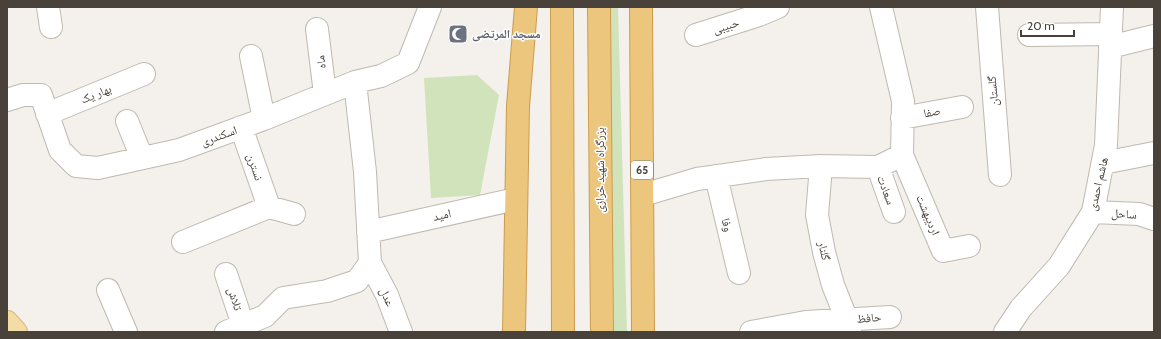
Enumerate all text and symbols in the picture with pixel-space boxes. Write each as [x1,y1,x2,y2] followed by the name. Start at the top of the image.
[1021,12,1074,38] scale bar
[711,14,742,37] street label: حبیبی
[1027,18,1055,33] text: 20 m
[447,23,469,45] mosque icon: مسجد المرتضی
[472,26,541,42] place label: مسجد المرتضی
[312,54,329,70] street label: ماه
[984,75,1001,107] street label: گلستان
[78,81,113,107] street label: بهار یک
[922,103,942,120] street label: صفا
[199,122,239,149] street label: اسکندری
[592,127,607,213] street label: بزرگراه شهید خرازی
[244,151,267,182] street label: نسترن
[1084,156,1112,212] street label: هاشم احمدی
[631,161,653,179] road number: 65
[874,173,899,207] street label: سعادت
[913,192,944,238] street label: اردیبهشت
[431,205,453,224] street label: امید
[1111,205,1137,222] street label: ساحل
[719,217,736,233] street label: وفا
[815,239,834,262] street label: گلنار
[225,285,246,313] street label: تلاش
[377,285,398,308] street label: عدل
[856,309,882,326] street label: حافظ

